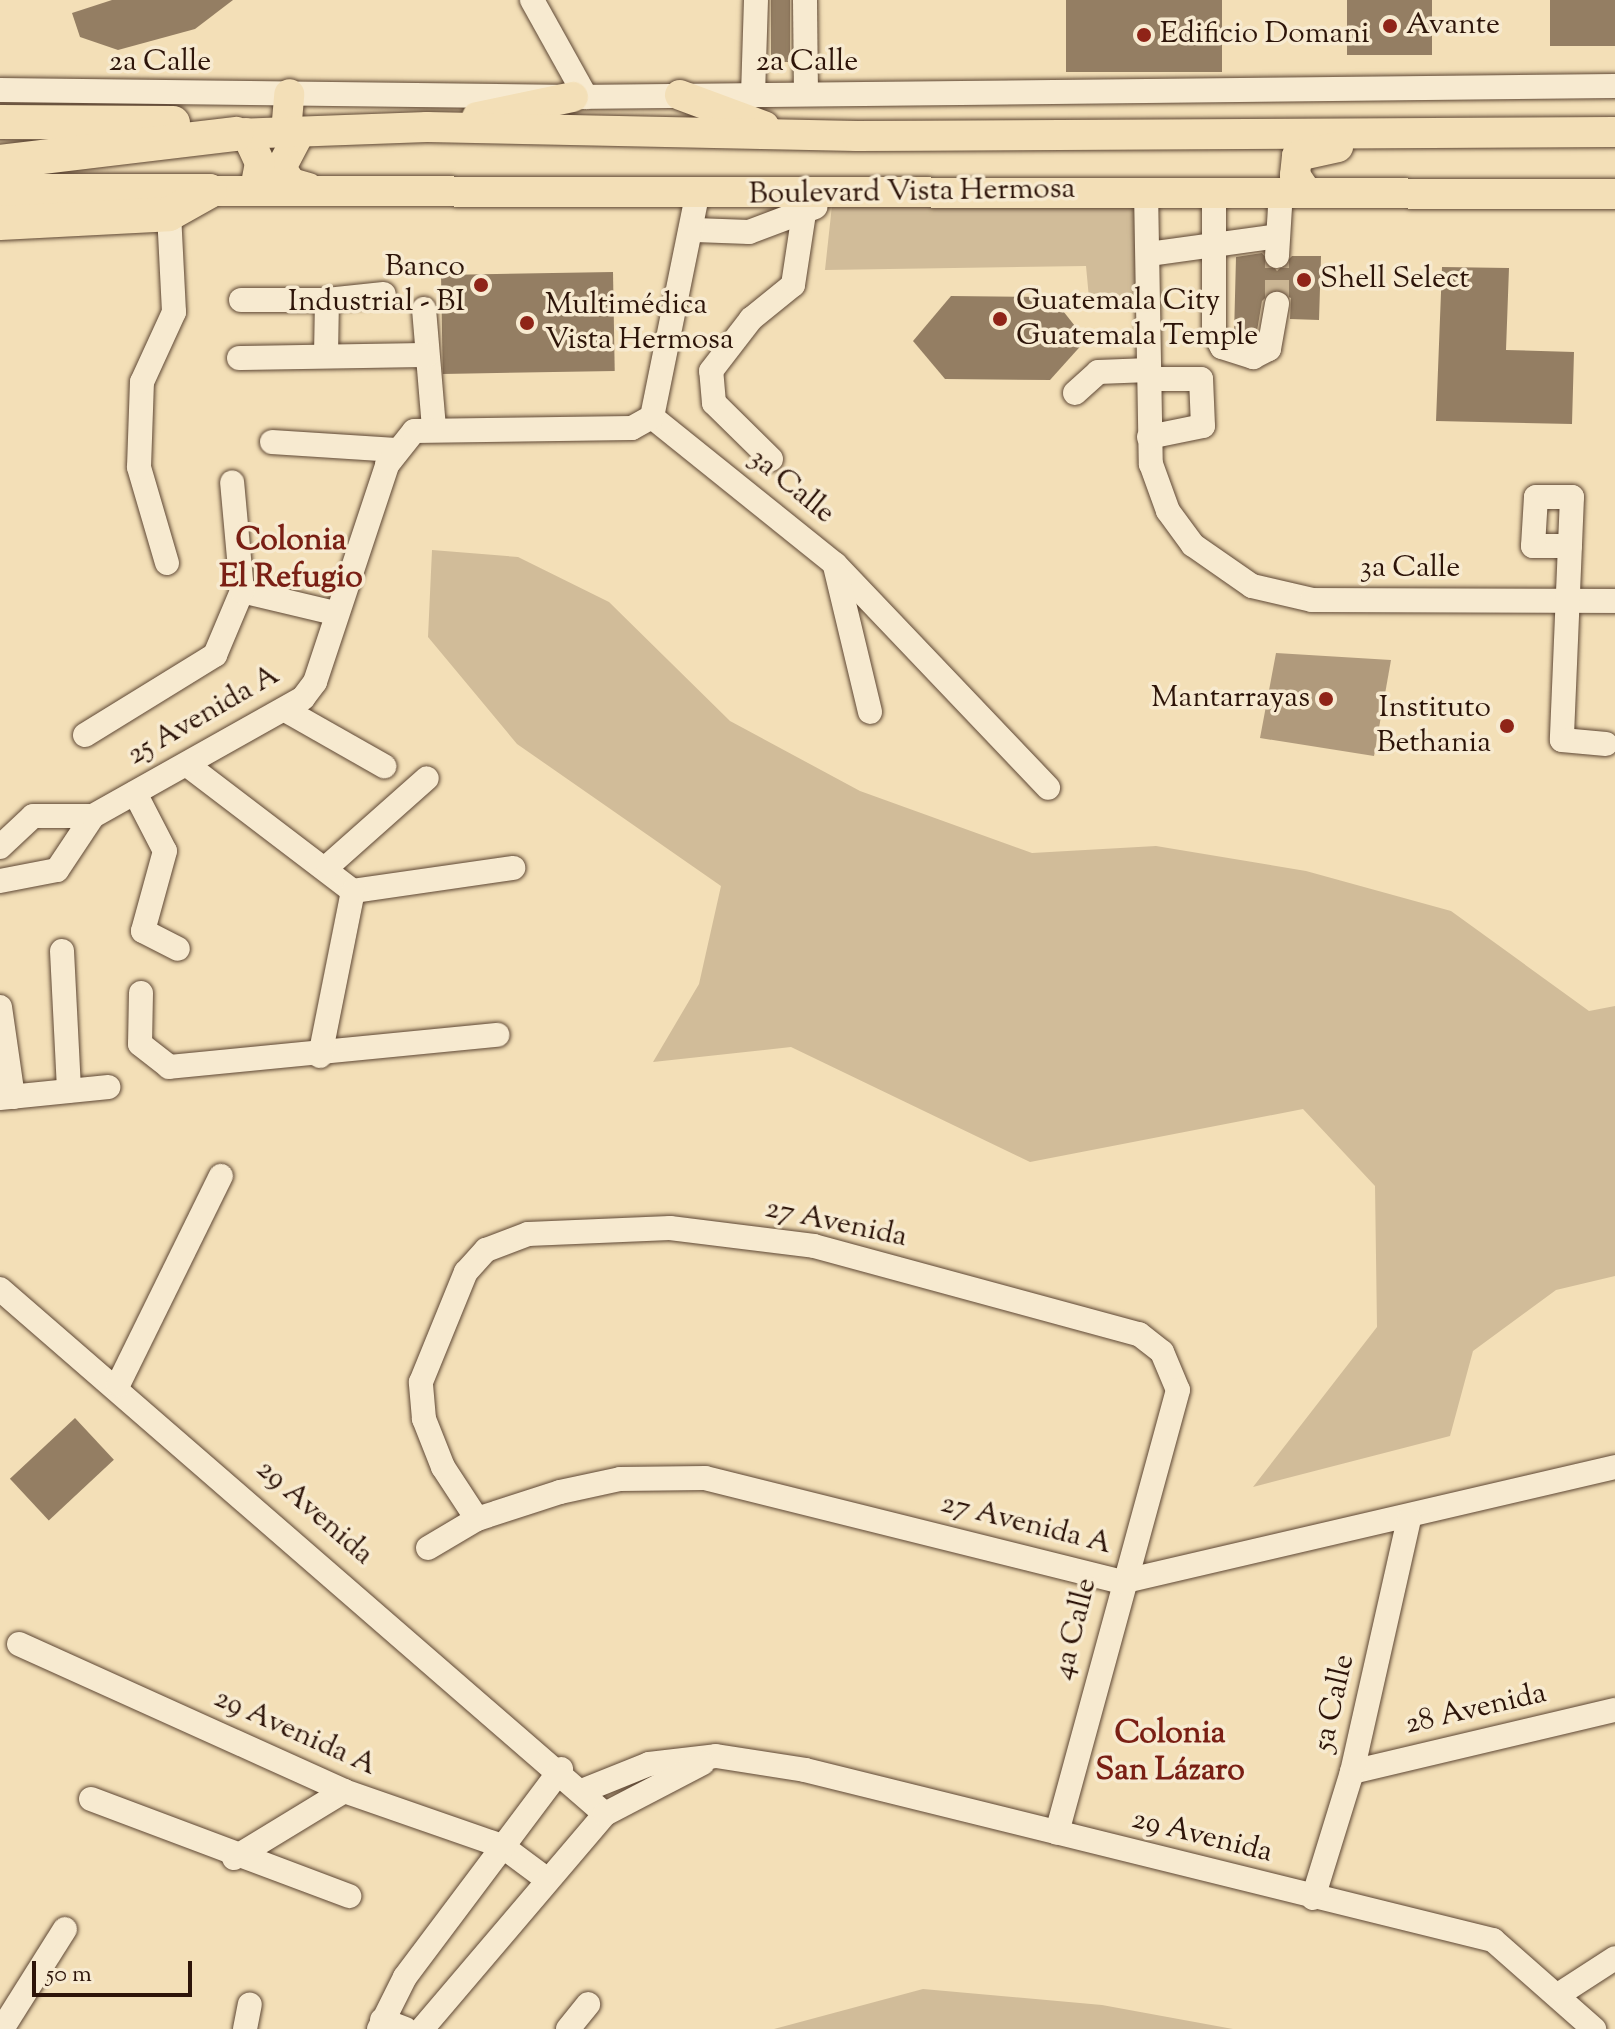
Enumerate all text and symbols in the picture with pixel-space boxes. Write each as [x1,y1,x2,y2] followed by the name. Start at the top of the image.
[1406,8,1500,44] place label: Avante
[1160,17,1370,53] place label: Edificio Domani
[1381,17,1399,35] marker: Avante
[1135,26,1153,44] marker: Edificio Domani
[109,45,211,81] street label: 2a Calle
[756,45,858,81] street label: 2a Calle
[748,172,1076,214] street label: Boulevard Vista Hermosa
[288,250,465,320] place label: Banco Industrial - BI
[1320,262,1470,298] place label: Shell Select
[1295,271,1313,289] marker: Shell Select
[472,276,490,294] marker: Banco Industrial - BI
[1016,284,1258,354] place label: Guatemala City Guatemala Temple
[545,288,734,358] place label: Multimédica Vista Hermosa
[991,310,1009,328] marker: Guatemala City Guatemala Temple
[516,312,538,334] marker: Multimédica Vista Hermosa
[741,441,841,533] street label: 3a Calle
[219,523,363,598] district label: Colonia El Refugio
[1360,551,1460,587] street label: 3a Calle
[121,658,287,774] street label: 25 Avenida A
[1151,681,1310,717] place label: Mantarrayas
[1317,690,1335,708] marker: Mantarrayas
[1376,691,1491,762] place label: Instituto Bethania
[1498,717,1516,735] marker: Instituto Bethania
[762,1191,910,1257] street label: 27 Avenida
[248,1452,380,1574] street label: 29 Avenida
[937,1486,1115,1564] street label: 27 Avenida A
[1046,1575,1106,1683] street label: 4a Calle
[1306,1651,1364,1755] street label: 5a Calle
[1402,1676,1550,1744] street label: 28 Avenida
[208,1681,382,1785] street label: 29 Avenida A
[1095,1716,1245,1791] district label: Colonia San Lázaro
[1128,1802,1276,1872] street label: 29 Avenida
[36,1945,196,1995] scale bar
[46,1958,92,1992] text: 50 m

